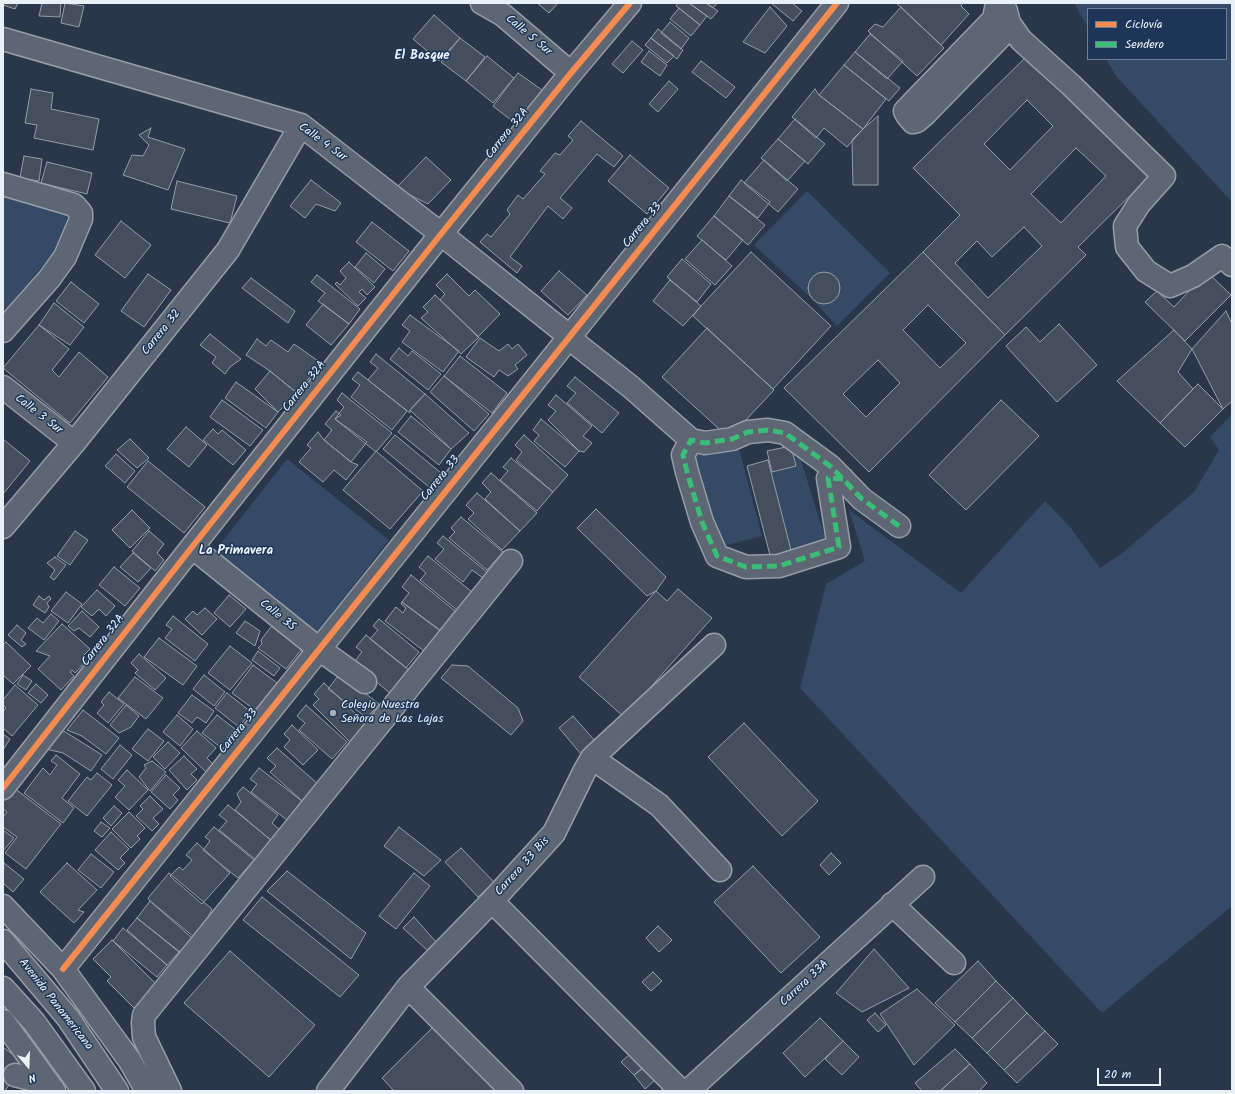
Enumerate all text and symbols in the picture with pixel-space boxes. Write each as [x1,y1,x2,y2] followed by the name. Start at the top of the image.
[1087,8,1227,60] legend
[502,12,554,60] street label: Calle 5 Sur
[1125,15,1162,34] text: Ciclovía
[1125,35,1164,54] text: Sendero
[394,49,450,65] district label: El Bosque
[483,105,533,163] street label: Carrera 32A
[295,121,349,165] street label: Calle 4 Sur
[620,200,666,252] street label: Carrera 33
[139,307,185,359] street label: Carrera 32
[280,358,330,416] street label: Carrera 32A
[11,392,65,438] street label: Calle 3 Sur
[418,453,464,505] street label: Carrera 33
[199,544,273,560] district label: La Primavera
[256,597,298,635] street label: Calle 3S
[79,612,129,670] street label: Carrera 32A
[341,699,443,727] place label: Colegio Nuestra Señora de Las Lajas
[216,706,262,758] street label: Carrera 33
[328,708,338,718] marker: Colegio Nuestra Señora de Las Lajas
[493,834,553,900] street label: Carrera 33 Bis
[15,956,95,1054] street label: Avenida Panamericana
[778,958,832,1010] street label: Carrera 33A
[8,1046,48,1086] north arrow
[1099,1060,1163,1086] scale bar
[1104,1065,1131,1084] text: 20 m
[26,1068,38,1087] text: N

